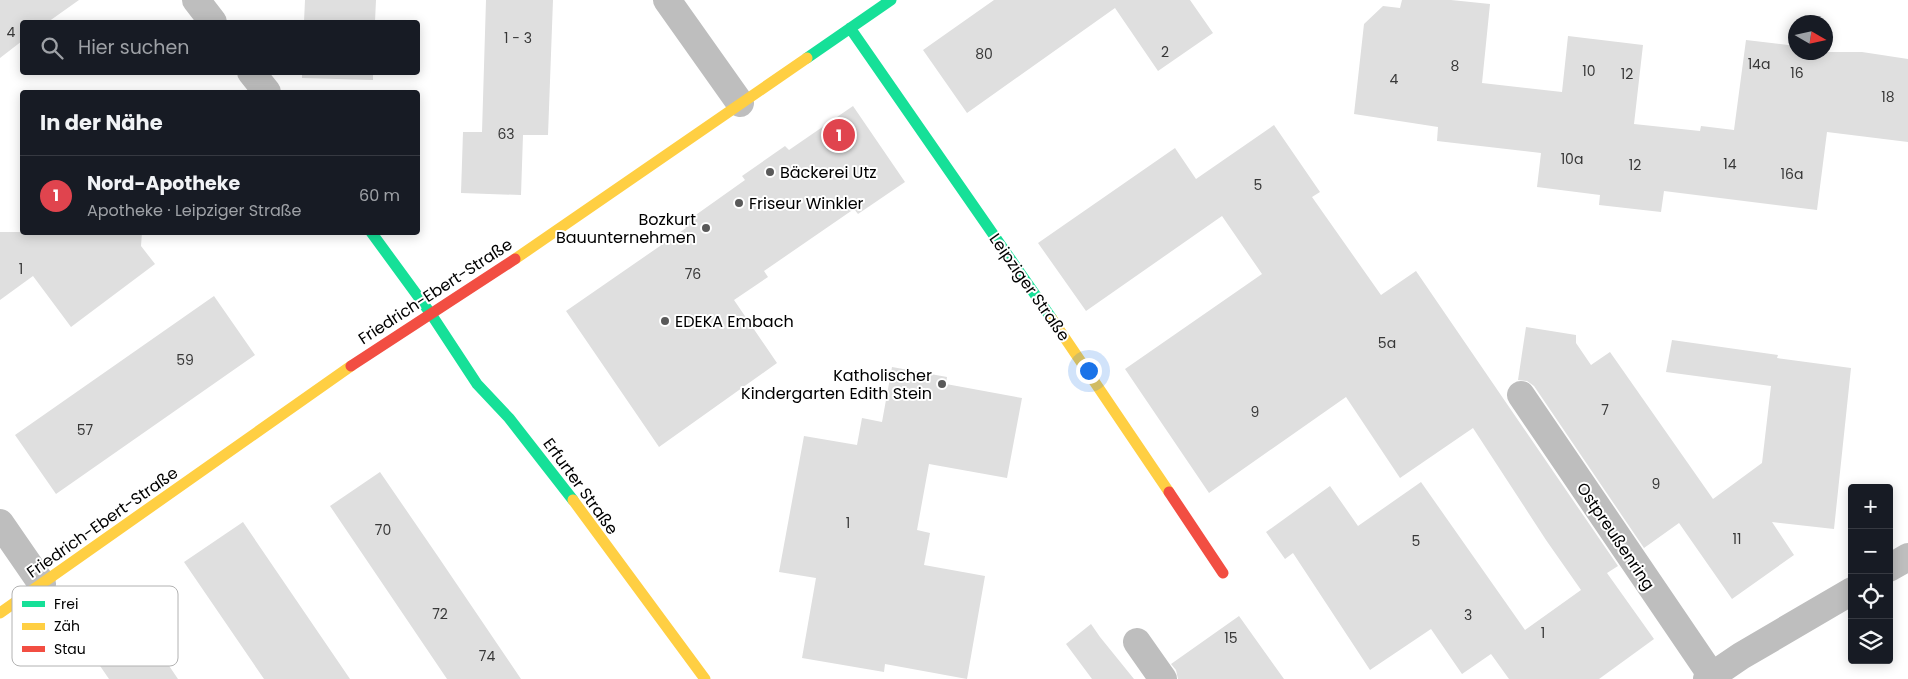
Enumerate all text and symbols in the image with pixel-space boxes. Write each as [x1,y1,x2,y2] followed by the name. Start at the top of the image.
[1788,15,1833,60] north arrow
[20,20,420,75] search box
[7,22,16,42] house number: 4
[504,28,532,48] house number: 1 - 3
[38,34,66,62] icon: search
[78,34,189,61] text: Hier suchen
[1161,42,1169,62] house number: 2
[975,44,993,64] house number: 80
[1748,54,1770,74] house number: 14a
[1451,56,1460,76] house number: 8
[1582,61,1596,81] house number: 10
[1790,63,1804,83] house number: 16
[1621,64,1633,84] house number: 12
[1390,69,1399,89] house number: 4
[1881,87,1895,107] house number: 18
[40,108,163,137] text: In der Nähe
[823,116,855,154] pin: 1
[497,124,515,144] house number: 63
[1561,149,1583,169] house number: 10a
[1723,154,1737,174] house number: 14
[1629,155,1641,175] house number: 12
[780,161,877,184] place label: Bäckerei Utz
[1781,164,1803,184] house number: 16a
[764,166,776,178] marker: Bäckerei Utz
[87,170,240,197] text: Nord-Apotheke
[1254,175,1262,195] house number: 5
[53,184,59,207] text: 1
[359,184,400,207] text: 60 m
[749,192,864,215] place label: Friseur Winkler
[733,197,745,209] marker: Friseur Winkler
[87,199,302,222] text: Apotheke · Leipziger Straße
[556,208,696,249] place label: Bozkurt Bauunternehmen
[700,222,712,234] marker: Bozkurt Bauunternehmen
[984,229,1075,346] street label: Leipziger Straße
[354,233,517,350] street label: Friedrich-Ebert-Straße
[19,259,23,279] house number: 1
[685,264,701,284] house number: 76
[675,310,794,333] place label: EDEKA Embach
[659,315,671,327] marker: EDEKA Embach
[1378,333,1396,353] house number: 5a
[176,350,194,370] house number: 59
[1076,358,1102,384] your location
[741,364,932,405] place label: Katholischer Kindergarten Edith Stein
[936,378,948,390] marker: Katholischer Kindergarten Edith Stein
[1601,400,1609,420] house number: 7
[1251,402,1259,422] house number: 9
[77,420,94,440] house number: 57
[538,433,624,539] street label: Erfurter Straße
[22,461,183,583] street label: Friedrich-Ebert-Straße
[1652,474,1660,494] house number: 9
[1571,478,1660,595] street label: Ostpreußenring
[1848,484,1893,664] map controls
[1848,484,1893,529] button: +
[846,513,850,533] house number: 1
[375,520,391,540] house number: 70
[1733,529,1741,549] house number: 11
[1848,529,1893,574] button: −
[1412,531,1420,551] house number: 5
[1848,574,1893,619] button: locate
[12,586,178,666] legend
[54,594,78,614] text: Frei
[432,604,448,624] house number: 72
[1464,605,1472,625] house number: 3
[54,616,80,636] text: Zäh
[1848,619,1893,664] button: layers
[1541,623,1545,643] house number: 1
[1224,628,1238,648] house number: 15
[54,639,86,659] text: Stau
[479,646,495,666] house number: 74

